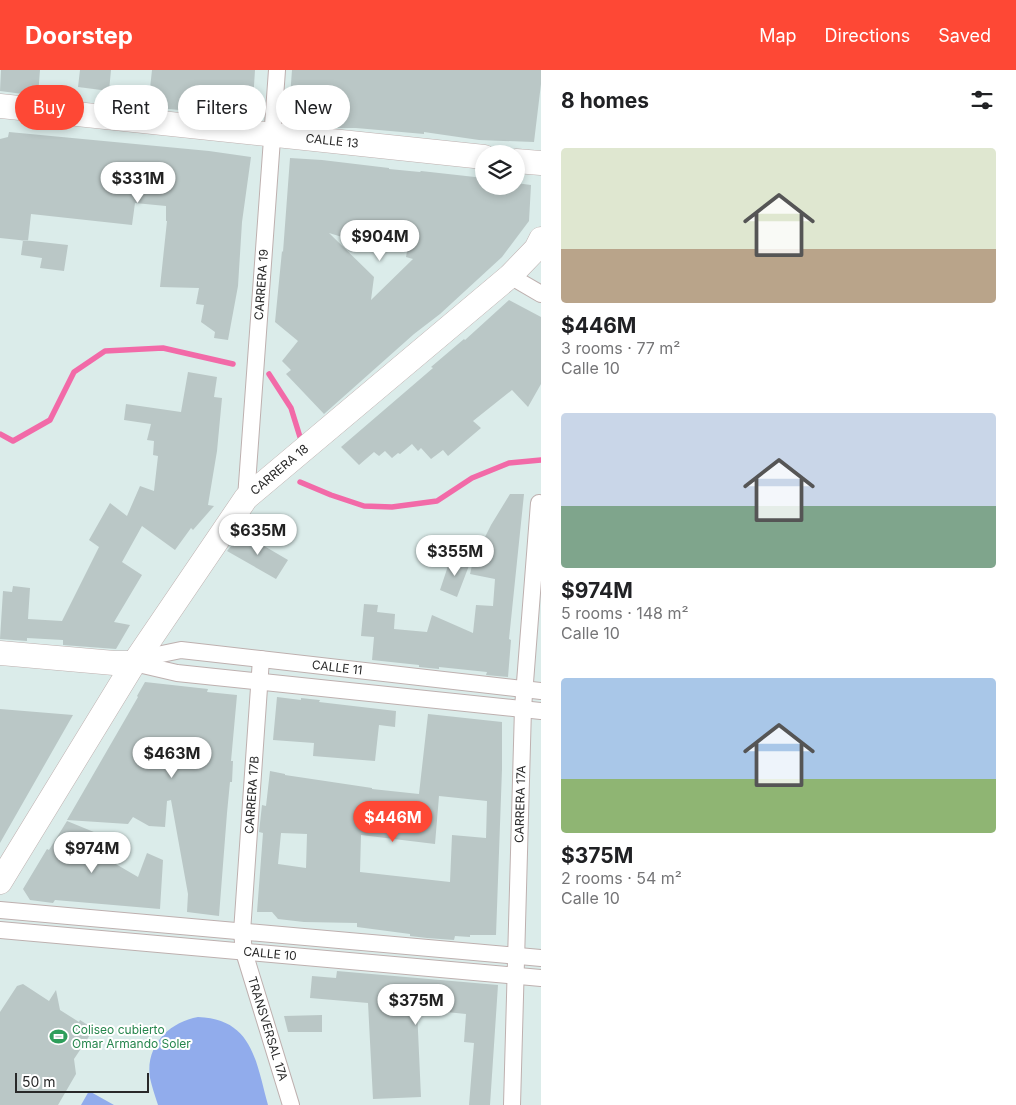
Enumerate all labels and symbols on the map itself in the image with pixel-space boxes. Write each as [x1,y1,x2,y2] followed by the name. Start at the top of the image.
[305,130,360,151] street label: CALLE 13
[103,162,173,204] pin: $331M
[345,220,415,262] pin: $904M
[251,248,271,321] street label: CARRERA 19
[247,441,311,498] street label: CARRERA 18
[223,514,293,556] pin: $635M
[420,534,490,577] pin: $355M
[311,657,363,678] street label: CALLE 11
[137,736,207,779] pin: $463M
[241,755,262,835] street label: CARRERA 17B
[511,765,528,843] street label: CARRERA 17A
[358,800,428,843] pin: $446M
[57,832,127,874] pin: $974M
[243,944,297,963] street label: CALLE 10
[245,974,291,1083] street label: TRANSVERSAL 17A
[381,984,451,1026] pin: $375M
[72,1022,191,1051] place label: Coliseo cubierto Omar Armando Soler
[48,1027,68,1047] sports icon: Coliseo cubierto Omar Armando Soler
[15,1070,149,1093] scale bar

